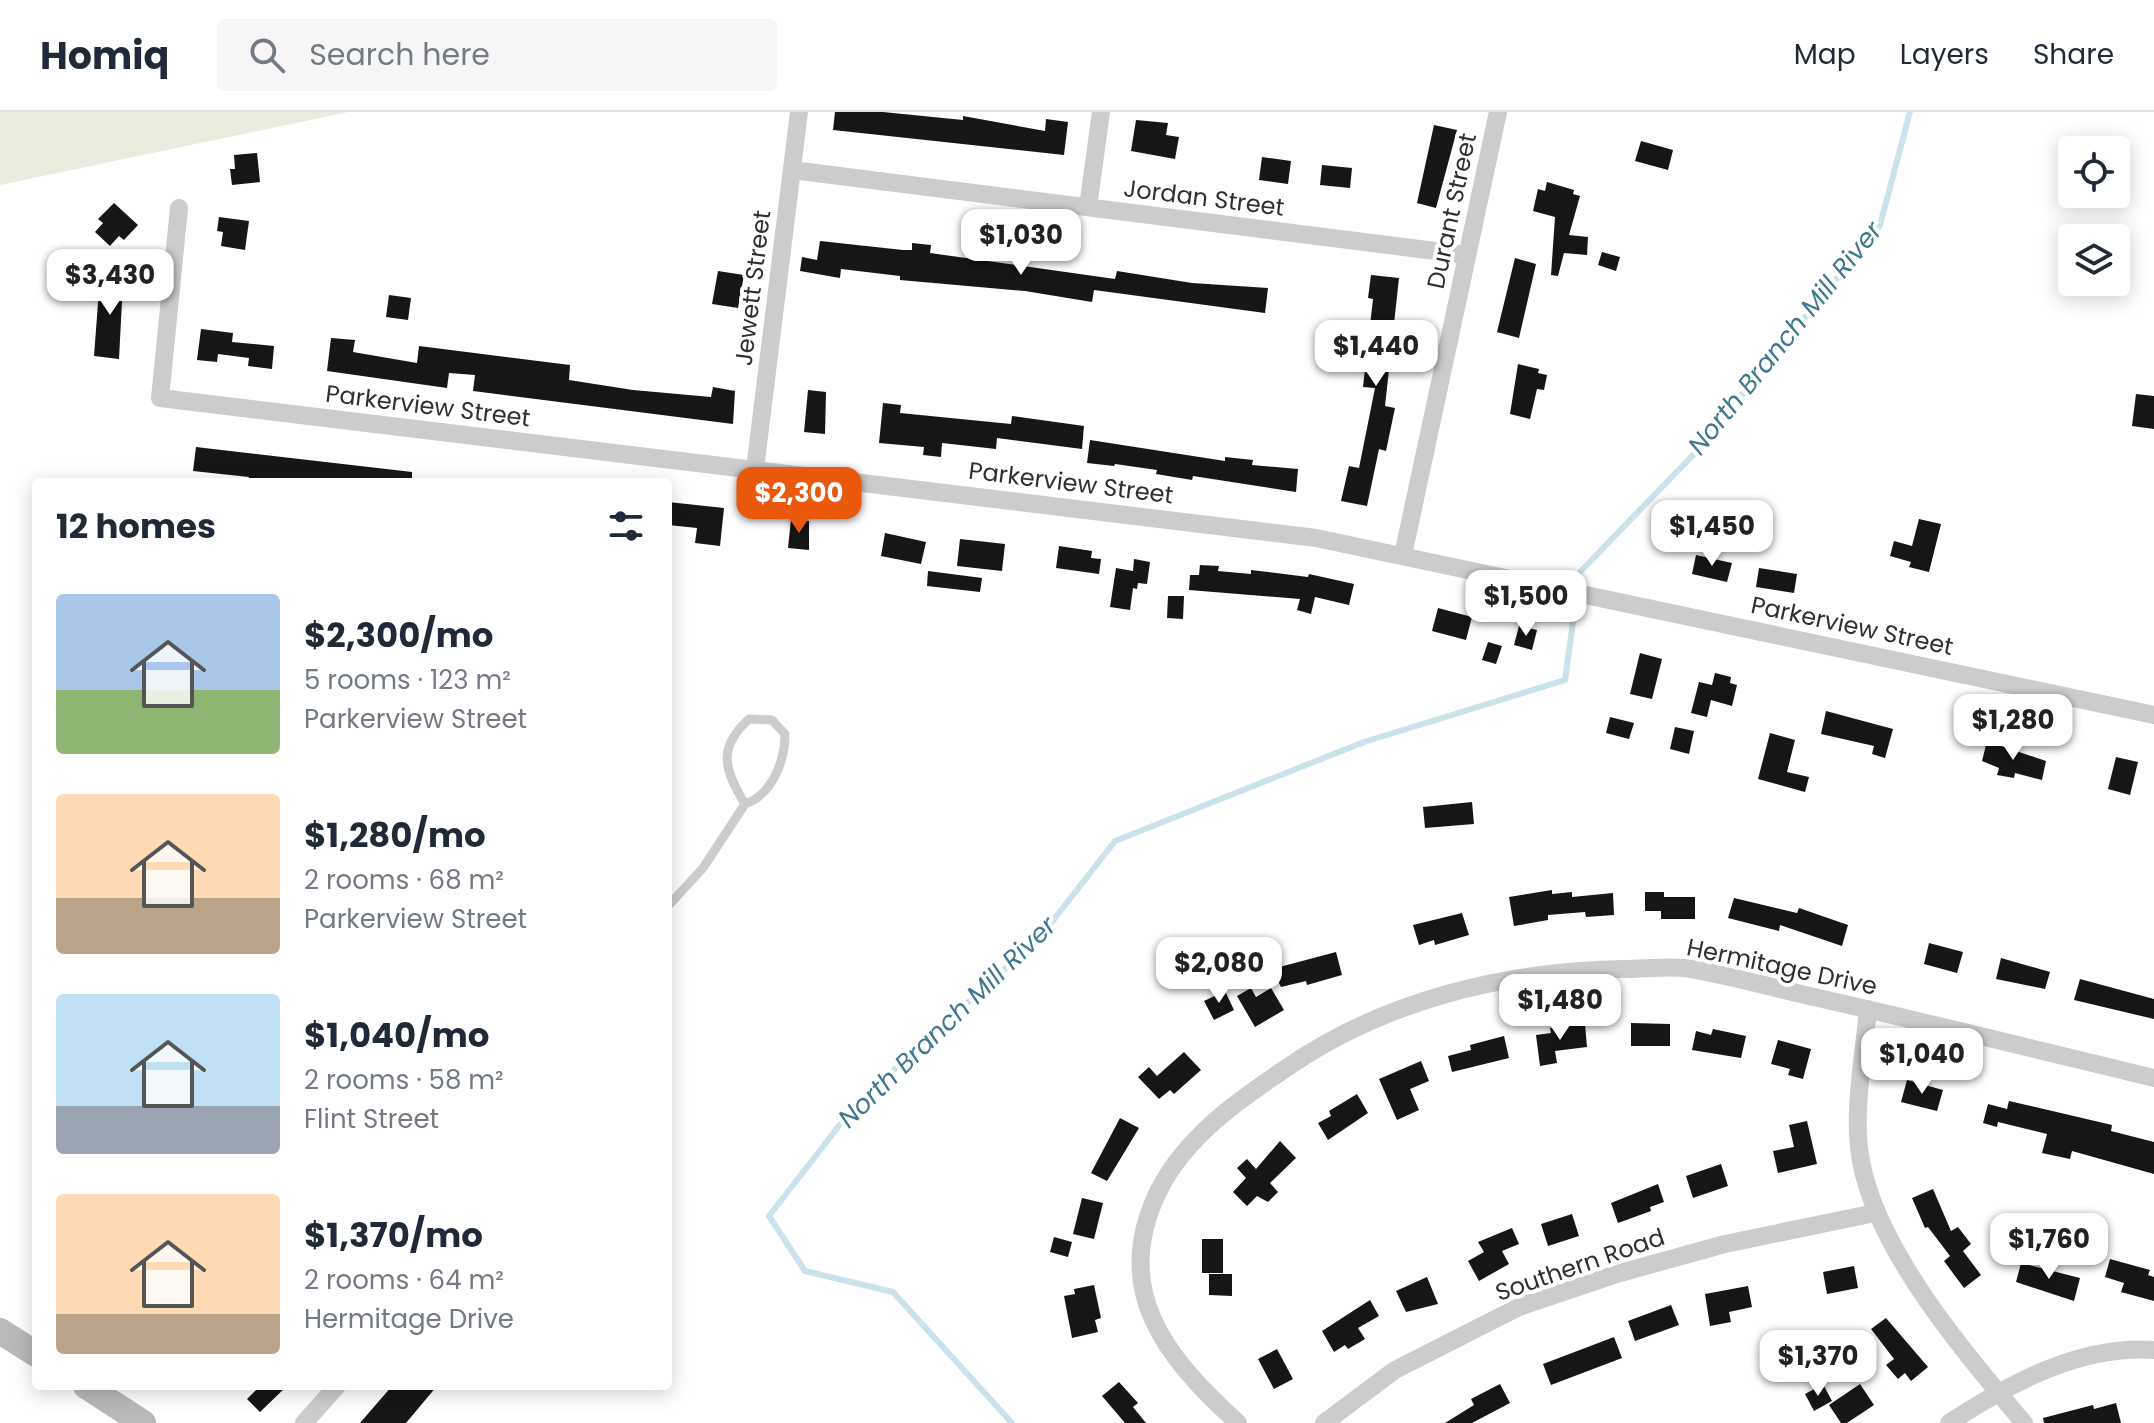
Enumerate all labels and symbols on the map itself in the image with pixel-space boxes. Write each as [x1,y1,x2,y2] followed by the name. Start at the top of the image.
[1419,130,1484,292] street label: Durant Street
[1122,171,1286,224] street label: Jordan Street
[727,208,778,368] street label: Jewett Street
[956,209,1086,277] pin: $1,030
[1680,213,1891,462] water label: North Branch Mill River
[45,249,175,317] pin: $3,430
[1311,320,1441,388] pin: $1,440
[324,377,532,434] street label: Parkerview Street
[967,454,1175,511] street label: Parkerview Street
[734,467,864,535] pin: $2,300
[1647,500,1777,568] pin: $1,450
[1461,570,1591,638] pin: $1,500
[1748,588,1956,663] street label: Parkerview Street
[1948,694,2078,762] pin: $1,280
[830,907,1065,1136] water label: North Branch Mill River
[1684,930,1880,1003] street label: Hermitage Drive
[1154,937,1284,1005] pin: $2,080
[1495,974,1625,1042] pin: $1,480
[1857,1028,1987,1096] pin: $1,040
[1984,1213,2114,1281] pin: $1,760
[1491,1220,1669,1309] street label: Southern Road
[1753,1330,1883,1398] pin: $1,370

